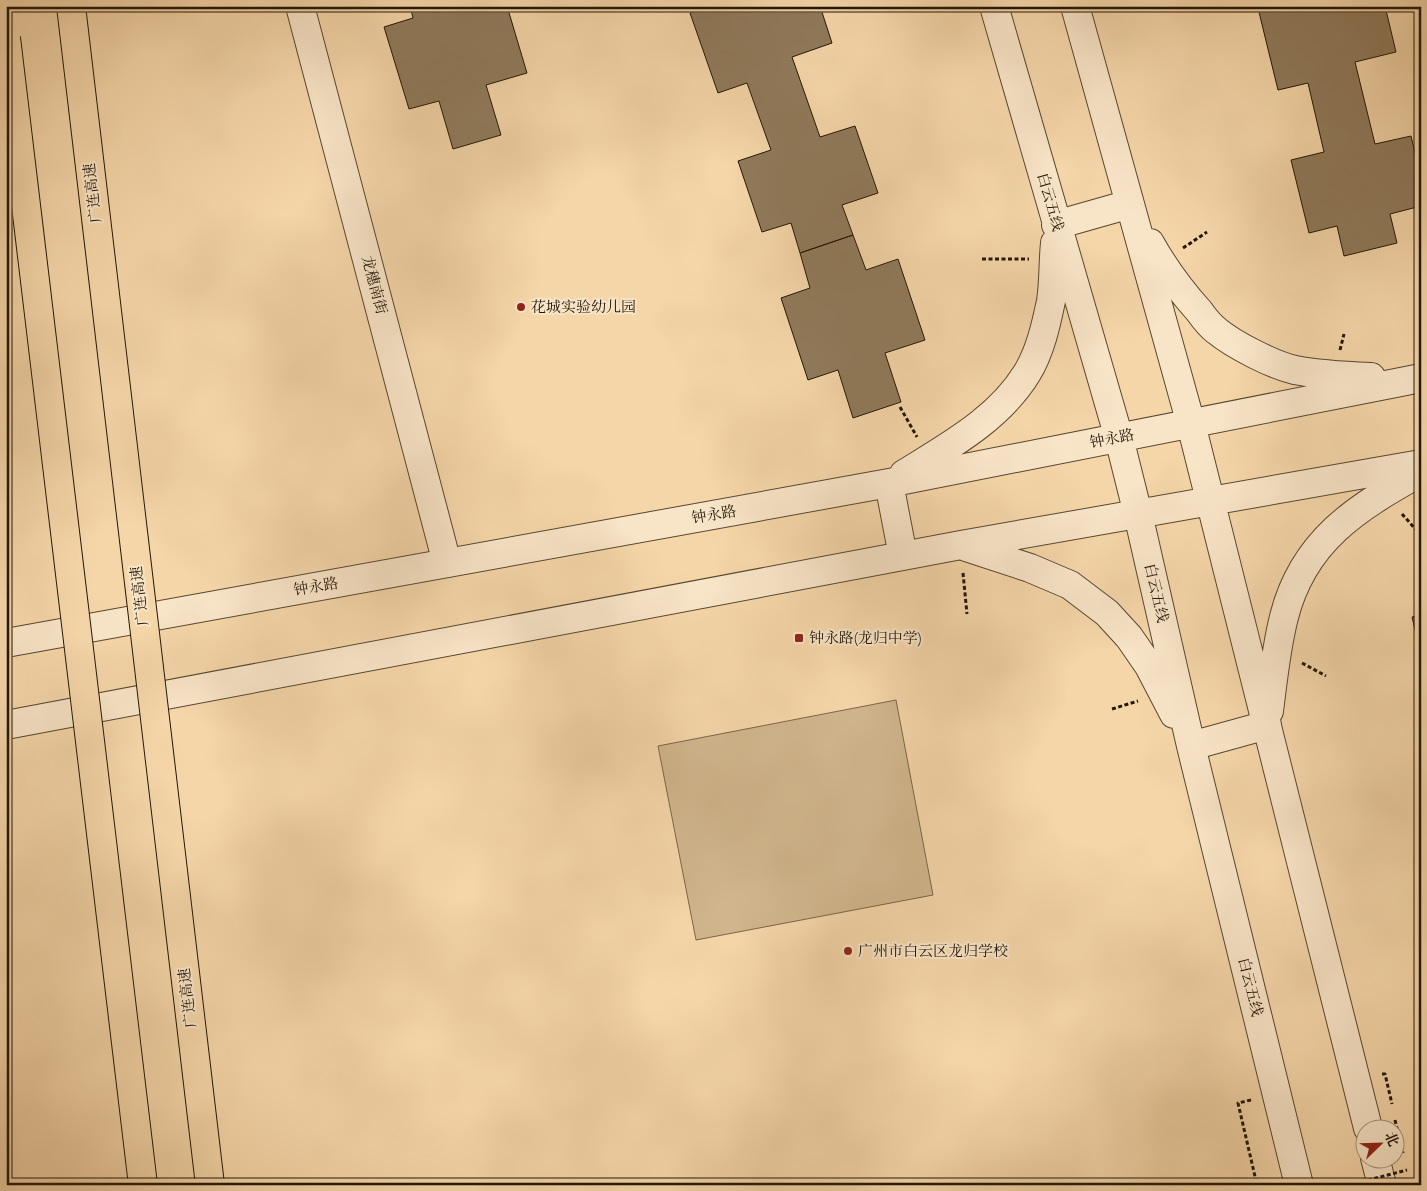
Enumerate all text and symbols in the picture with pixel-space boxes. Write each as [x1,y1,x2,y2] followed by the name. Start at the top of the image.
[80,162,106,224] street label: 广连高速
[1033,171,1067,233] street label: 白云五线
[357,254,391,316] street label: 龙穗南街
[531,298,636,317] place label: 花城实验幼儿园
[515,301,527,313] marker: 花城实验幼儿园
[1088,425,1136,453] street label: 钟永路
[690,502,738,528] street label: 钟永路
[1140,562,1172,624] street label: 白云五线
[127,565,153,627] street label: 广连高速
[292,574,340,600] street label: 钟永路
[809,629,922,648] place label: 钟永路(龙归中学)
[793,632,805,644] marker: 钟永路(龙归中学)
[858,942,1008,961] place label: 广州市白云区龙归学校
[842,945,854,957] marker: 广州市白云区龙归学校
[1234,956,1266,1018] street label: 白云五线
[175,967,201,1029] street label: 广连高速
[1354,1118,1404,1168] north arrow
[1380,1129,1402,1149] text: 北

